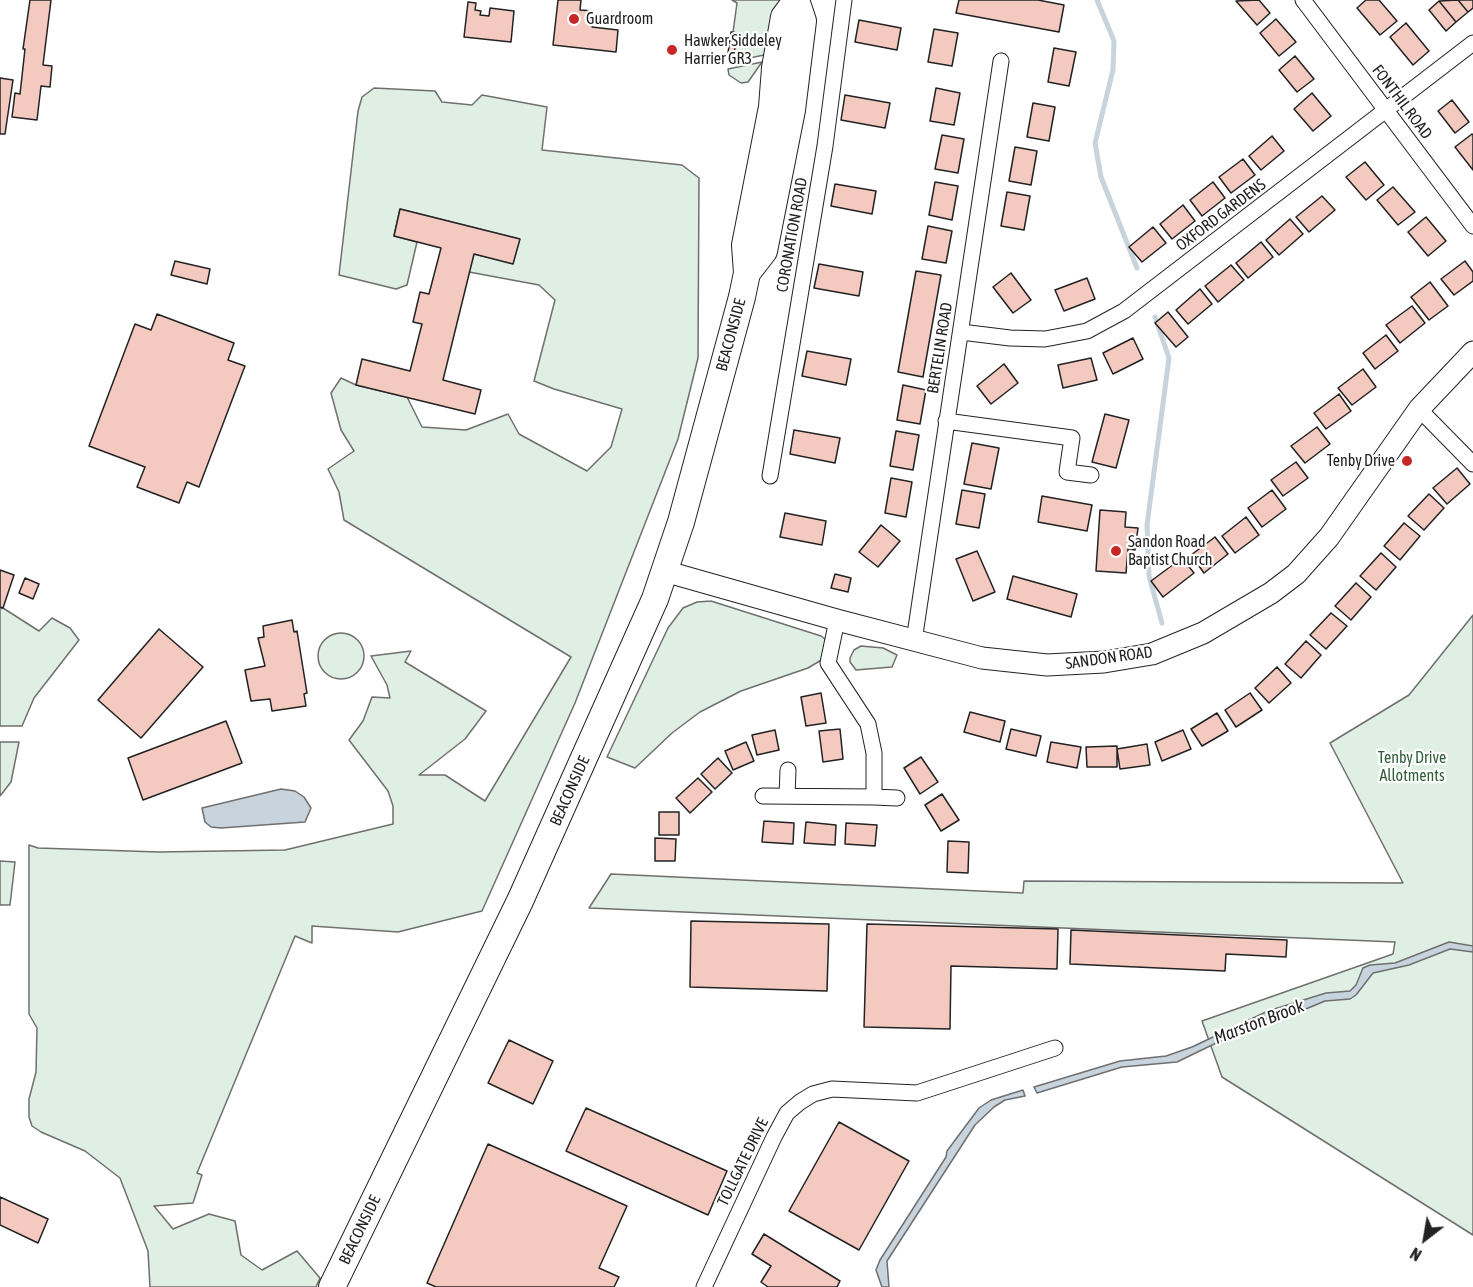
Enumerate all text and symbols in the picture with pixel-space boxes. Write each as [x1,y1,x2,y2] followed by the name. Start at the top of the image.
[586,9,653,29] place label: Guardroom
[567,12,581,26] marker: Guardroom
[684,31,782,69] place label: Hawker Siddeley Harrier GR3
[665,43,679,57] marker: Hawker Siddeley Harrier GR3
[1368,61,1436,143] street label: FONTHIL ROAD
[1172,175,1270,255] street label: OXFORD GARDENS
[772,176,812,294] street label: CORONATION ROAD
[712,297,750,373] street label: BEACONSIDE
[923,301,957,395] street label: BERTELIN ROAD
[1327,451,1395,471] place label: Tenby Drive
[1400,454,1414,468] marker: Tenby Drive
[1128,532,1212,570] place label: Sandon Road Baptist Church
[1109,544,1123,558] marker: Sandon Road Baptist Church
[1064,642,1154,674] street label: SANDON ROAD
[1378,748,1446,786] park label: Tenby Drive Allotments
[546,753,594,829] street label: BEACONSIDE
[1211,995,1307,1049] water label: Marston Brook
[713,1115,773,1209] street label: TOLLGATE DRIVE
[335,1192,385,1268] street label: BEACONSIDE
[1395,1209,1455,1269] north arrow
[1407,1244,1424,1265] text: N

